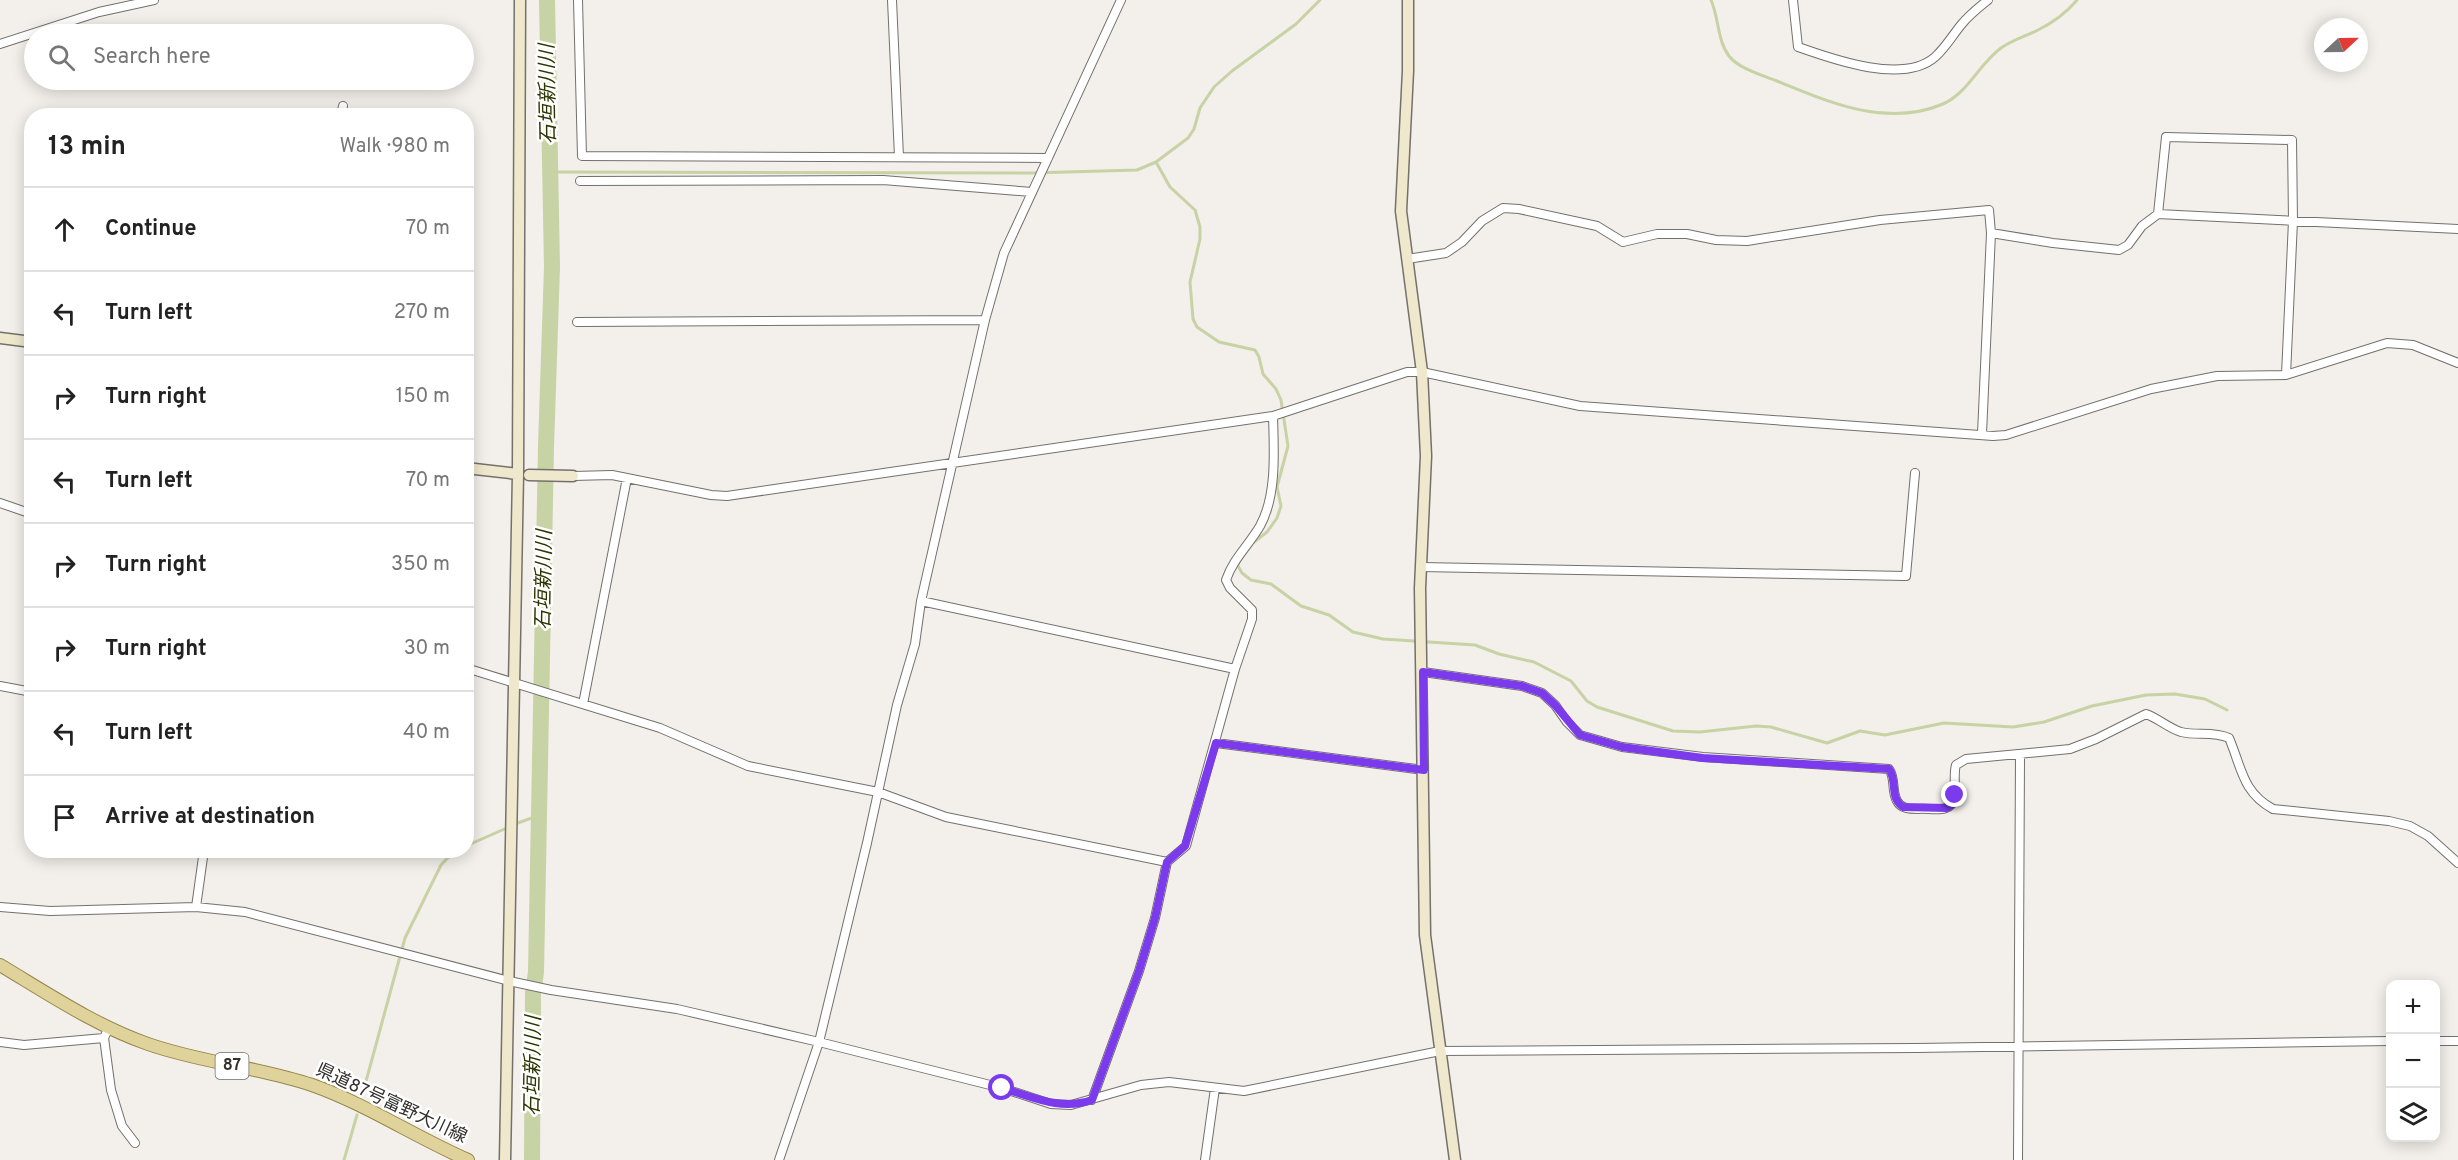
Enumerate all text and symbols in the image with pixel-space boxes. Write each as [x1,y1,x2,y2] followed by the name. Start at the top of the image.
[2314,18,2368,72] north arrow
[24,24,474,90] search box
[45,41,78,74] icon: search
[535,42,563,144] water label: 石垣新川川
[93,44,211,71] text: Search here
[48,131,126,164] text: 13 min
[339,134,450,160] text: Walk · 980 m
[48,213,81,246] icon: ahead
[105,216,196,243] text: Continue
[406,216,450,242] text: 70 m
[48,297,81,330] icon: left
[105,300,193,327] text: Turn left
[394,300,450,326] text: 270 m
[48,381,81,414] icon: right
[105,384,207,411] text: Turn right
[396,384,450,410] text: 150 m
[48,465,81,498] icon: left
[105,468,193,495] text: Turn left
[406,468,450,494] text: 70 m
[531,528,559,630] water label: 石垣新川川
[48,549,81,582] icon: right
[105,552,207,579] text: Turn right
[391,552,450,578] text: 350 m
[48,633,81,666] icon: right
[105,636,207,663] text: Turn right
[404,636,450,662] text: 30 m
[48,717,81,750] icon: left
[105,720,193,747] text: Turn left
[403,720,450,746] text: 40 m
[1941,781,1967,807] route end
[48,801,81,834] icon: arrive
[105,804,315,831] text: Arrive at destination
[2386,980,2440,1142] map controls
[2386,980,2440,1034] button: +
[520,1014,548,1116] water label: 石垣新川川
[2386,1034,2440,1088] button: −
[216,1053,248,1079] road number: 87
[312,1059,470,1149] street label: 県道87号富野大川線
[988,1074,1014,1100] route start
[2386,1088,2440,1142] button: layers

